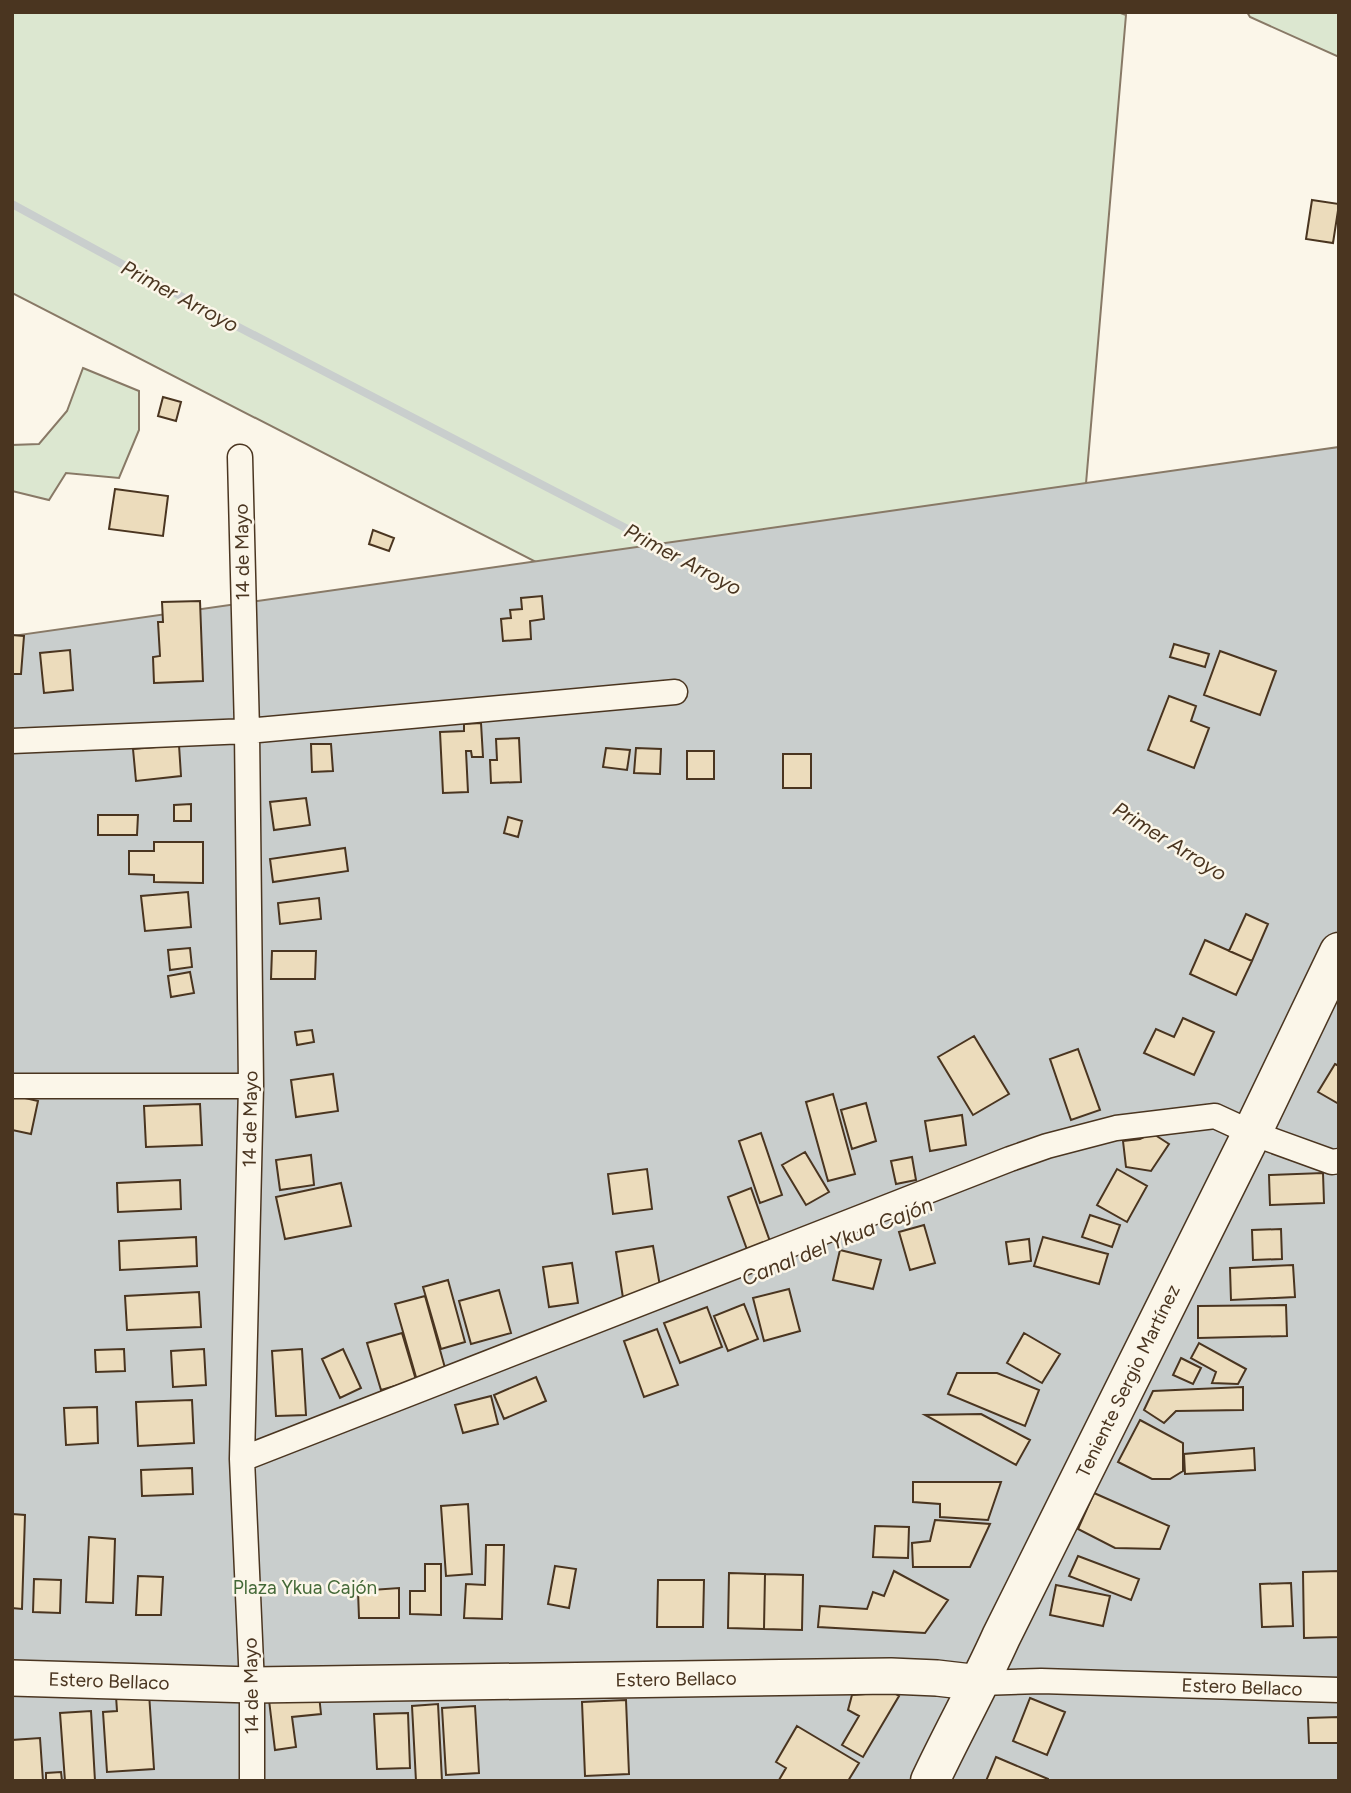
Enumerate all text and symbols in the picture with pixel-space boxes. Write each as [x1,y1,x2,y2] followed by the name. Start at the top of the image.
[117,255,243,337] water label: Primer Arroyo
[230,503,254,601] street label: 14 de Mayo
[620,518,746,600] water label: Primer Arroyo
[1109,796,1231,886] water label: Primer Arroyo
[238,1070,262,1168] street label: 14 de Mayo
[738,1191,936,1291] water label: Canal del Ykua Cajón
[1071,1281,1185,1481] street label: Teniente Sergio Martínez
[233,1576,377,1599] park label: Plaza Ykua Cajón
[239,1637,263,1735] street label: 14 de Mayo
[615,1666,737,1692] street label: Estero Bellaco
[48,1667,170,1695] street label: Estero Bellaco
[1181,1673,1303,1701] street label: Estero Bellaco

